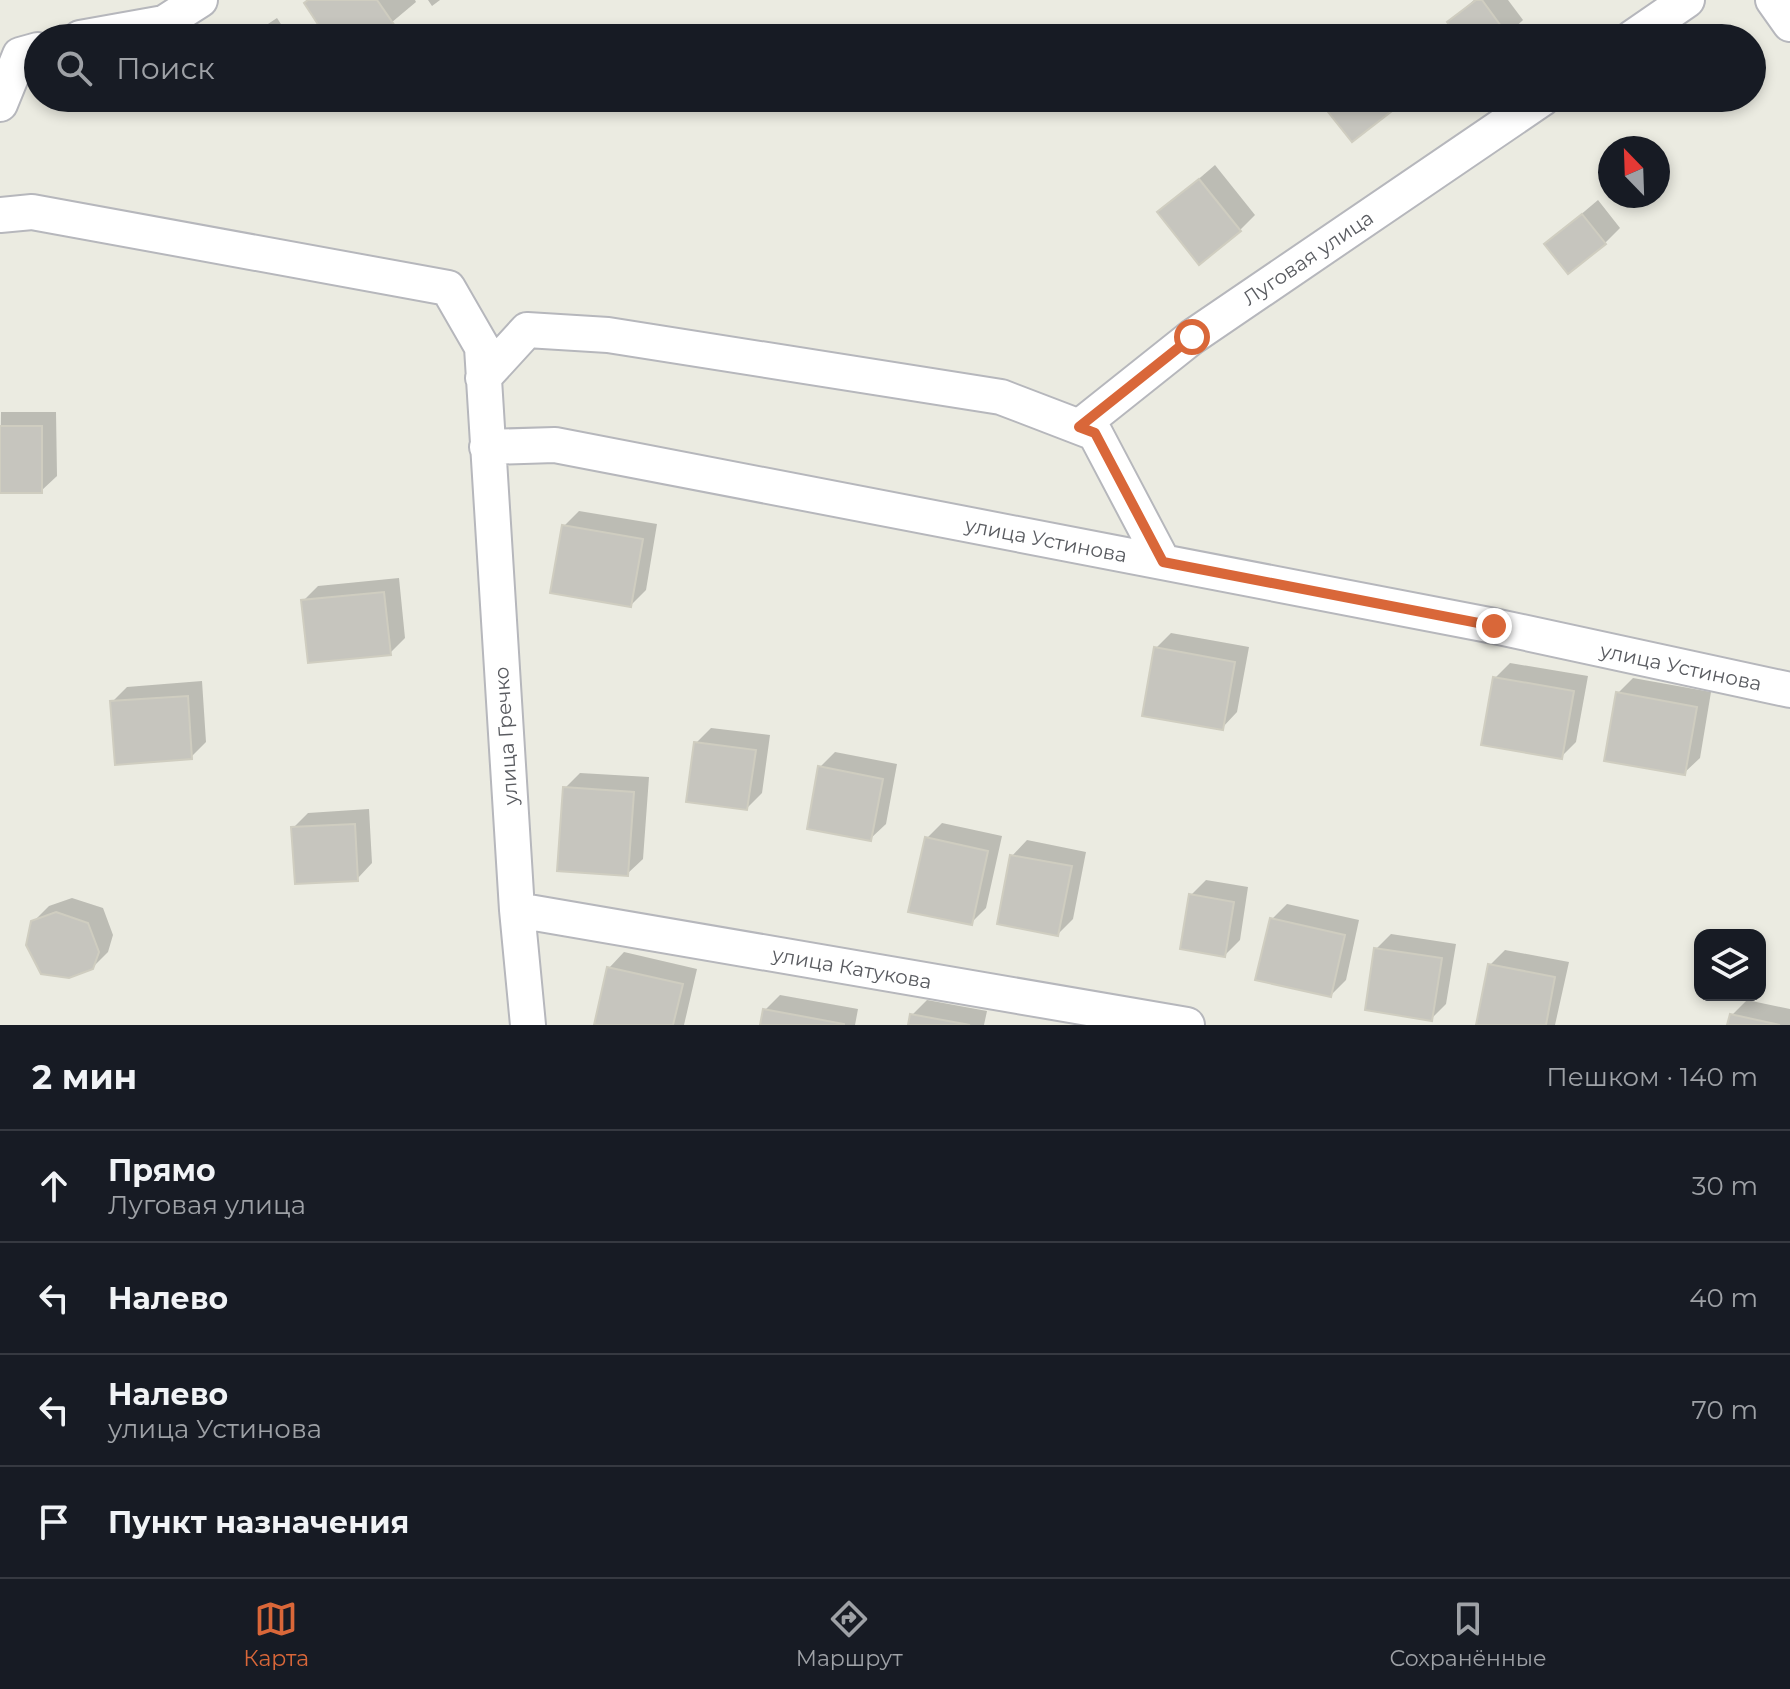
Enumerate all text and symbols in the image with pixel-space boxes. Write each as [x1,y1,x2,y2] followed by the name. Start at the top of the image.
[24,24,1766,112] search box
[52,46,96,90] icon: search
[116,50,215,87] text: Поиск
[1598,136,1670,208] north arrow
[1238,205,1378,311] street label: Луговая улица
[1174,319,1210,355] route start
[962,512,1129,567] street label: улица Устинова
[1476,608,1512,644] route end
[1597,638,1764,696] street label: улица Устинова
[489,666,523,807] street label: улица Гречко
[1694,929,1766,1001] map controls
[1694,929,1766,1001] button: layers
[769,942,934,994] street label: улица Катукова
[32,1056,137,1098] text: 2 мин
[1546,1061,1758,1093] text: Пешком · 140 m
[108,1152,216,1189] text: Прямо
[32,1164,76,1208] icon: ahead
[1692,1170,1758,1202] text: 30 m
[108,1189,306,1221] text: Луговая улица
[32,1276,76,1320] icon: left
[108,1280,228,1317] text: Налево
[1689,1282,1758,1314] text: 40 m
[108,1376,228,1413] text: Налево
[32,1388,76,1432] icon: left
[1692,1394,1758,1426] text: 70 m
[108,1413,322,1445] text: улица Устинова
[32,1500,76,1544] icon: arrive
[108,1504,409,1541] text: Пункт назначения
[243,1597,309,1672] tab: Карта
[796,1597,903,1672] tab: Маршрут
[1389,1597,1547,1672] tab: Сохранённые

